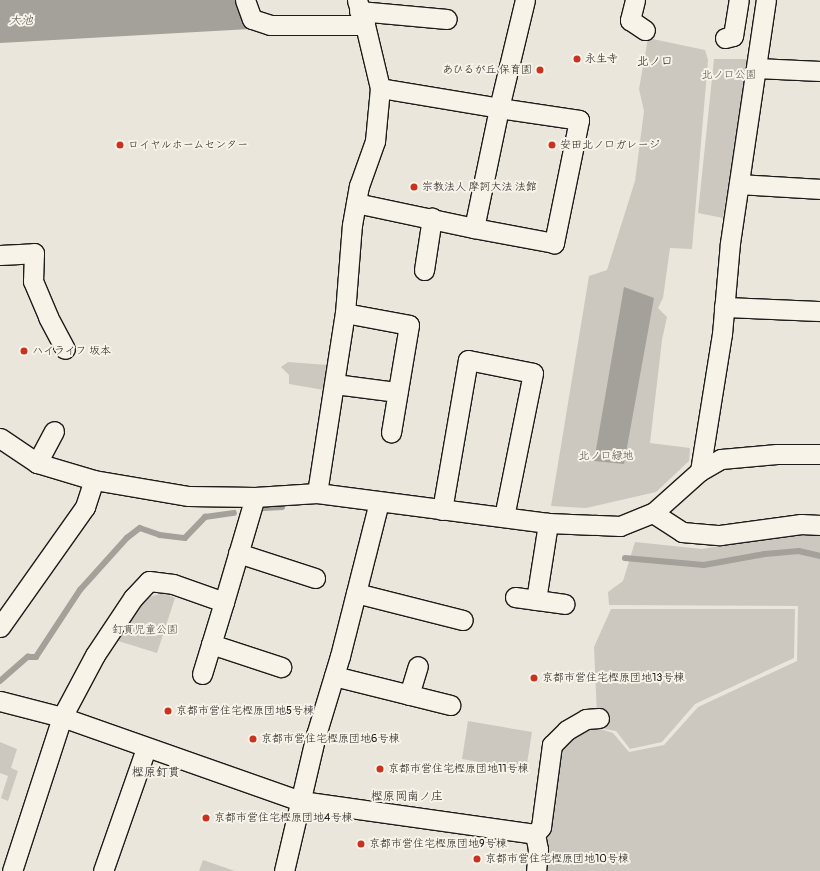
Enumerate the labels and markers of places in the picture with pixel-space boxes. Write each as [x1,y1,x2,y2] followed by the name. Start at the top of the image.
[585,52,618,66] place label: 永生寺
[572,54,582,64] marker: 永生寺
[442,63,532,77] place label: あひるが丘 保育園
[535,65,545,75] marker: あひるが丘 保育園
[128,138,249,152] place label: ロイヤルホームセンター
[560,138,659,152] place label: 安田北ノ口ガレージ
[115,140,125,150] marker: ロイヤルホームセンター
[547,140,557,150] marker: 安田北ノ口ガレージ
[422,180,537,194] place label: 宗教法人 摩訶大法 法館
[409,182,419,192] marker: 宗教法人 摩訶大法 法館
[32,344,111,358] place label: ハイライフ 坂本
[19,346,29,356] marker: ハイライフ 坂本
[542,671,684,685] place label: 京都市営住宅樫原団地13号棟
[529,673,539,683] marker: 京都市営住宅樫原団地13号棟
[176,704,314,718] place label: 京都市営住宅樫原団地5号棟
[163,706,173,716] marker: 京都市営住宅樫原団地5号棟
[261,732,399,746] place label: 京都市営住宅樫原団地6号棟
[248,734,258,744] marker: 京都市営住宅樫原団地6号棟
[388,762,529,776] place label: 京都市営住宅樫原団地11号棟
[375,764,385,774] marker: 京都市営住宅樫原団地11号棟
[214,811,352,825] place label: 京都市営住宅樫原団地4号棟
[201,813,211,823] marker: 京都市営住宅樫原団地4号棟
[369,837,507,851] place label: 京都市営住宅樫原団地9号棟
[356,839,366,849] marker: 京都市営住宅樫原団地9号棟
[485,852,629,866] place label: 京都市営住宅樫原団地10号棟
[472,854,482,864] marker: 京都市営住宅樫原団地10号棟

